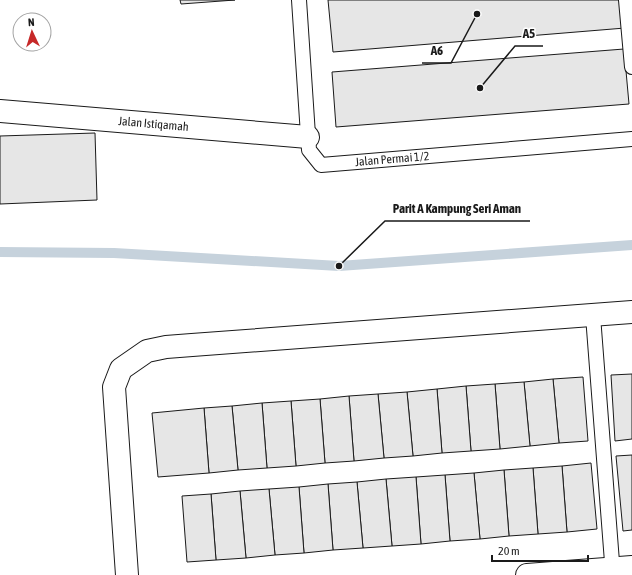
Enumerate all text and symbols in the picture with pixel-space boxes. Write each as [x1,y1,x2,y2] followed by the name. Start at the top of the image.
[12,12,52,52] north arrow
[28,16,35,28] text: N
[515,21,543,46] callout: A5
[522,26,535,41] text: A5
[422,38,451,63] callout: A6
[430,43,443,58] text: A6
[118,114,189,134] street label: Jalan Istiqamah
[355,149,430,169] street label: Jalan Permai 1/2
[385,196,530,221] callout: Parit A Kampung Seri Aman
[393,201,521,216] text: Parit A Kampung Seri Aman
[492,537,588,563] scale bar
[498,544,520,558] text: 20 m

